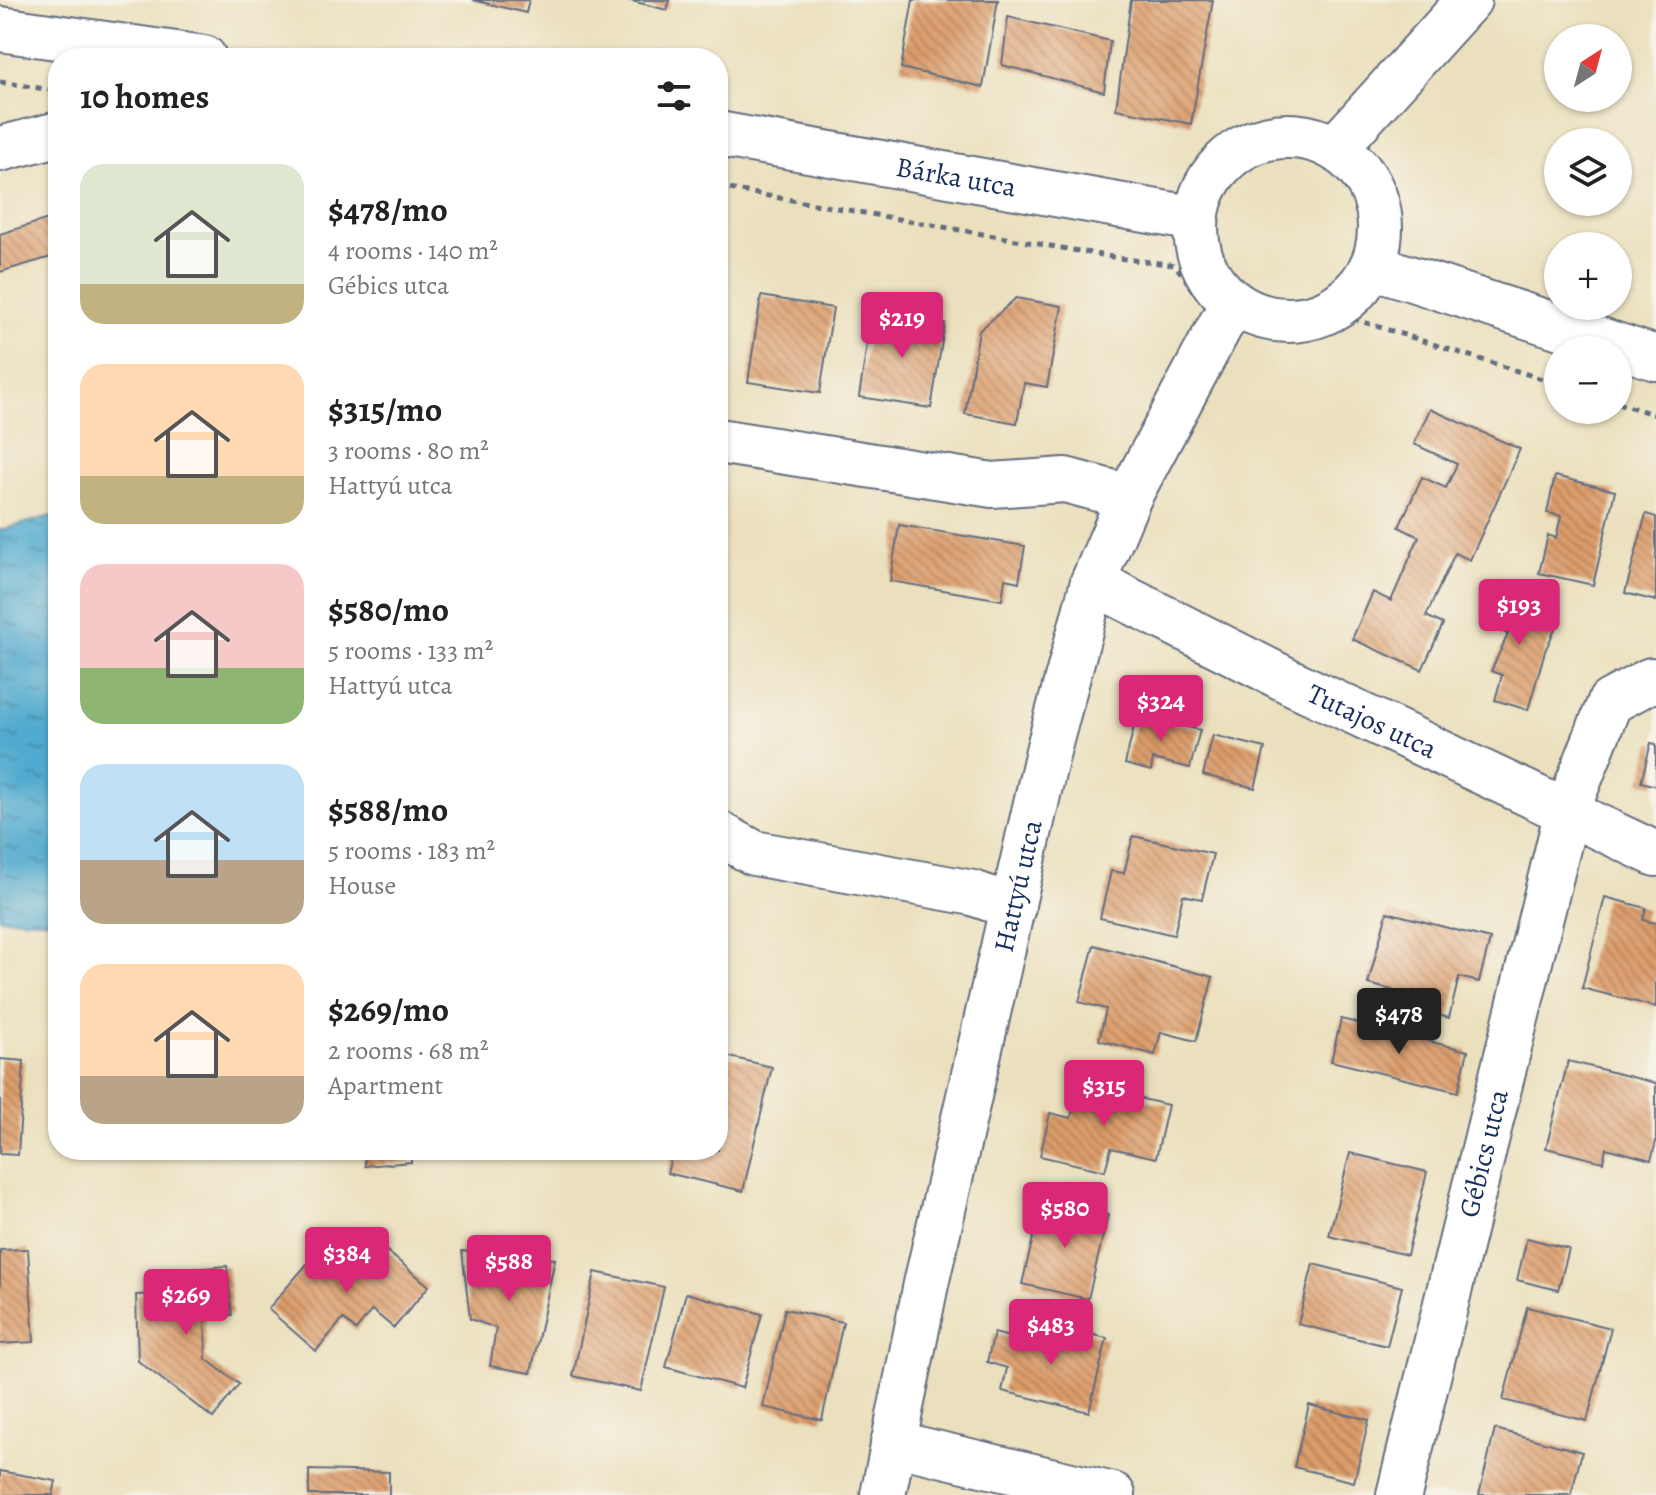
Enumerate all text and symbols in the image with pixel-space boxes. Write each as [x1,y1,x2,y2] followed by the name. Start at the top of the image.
[1544,24,1632,112] north arrow
[1544,24,1632,424] map controls
[80,73,209,120] text: 10 homes
[652,74,696,118] icon: filters
[1544,128,1632,216] button: layers
[893,148,1019,207] street label: Bárka utca
[328,186,448,233] text: $478/mo
[144,196,240,292] icon: home
[1544,232,1632,320] button: +
[328,233,498,268] text: 4 rooms · 140 m²
[328,268,449,303] text: Gébics utca
[855,292,949,360] pin: $219
[879,300,925,335] text: $219
[1544,336,1632,424] button: −
[328,386,442,433] text: $315/mo
[144,396,240,492] icon: home
[328,433,489,468] text: 3 rooms · 80 m²
[328,468,453,503] text: Hattyú utca
[1472,579,1566,647] pin: $193
[328,586,449,633] text: $580/mo
[1497,587,1541,622] text: $193
[144,596,240,692] icon: home
[328,633,493,668] text: 5 rooms · 133 m²
[328,668,453,703] text: Hattyú utca
[1114,675,1208,743] pin: $324
[1301,675,1443,768] street label: Tutajos utca
[1137,683,1185,718] text: $324
[328,786,448,833] text: $588/mo
[144,796,240,892] icon: home
[985,816,1052,956] street label: Hattyú utca
[328,833,495,868] text: 5 rooms · 183 m²
[328,868,396,903] text: House
[328,986,449,1033] text: $269/mo
[1352,988,1446,1056] pin: $478
[144,996,240,1092] icon: home
[1375,996,1423,1031] text: $478
[328,1033,489,1068] text: 2 rooms · 68 m²
[1057,1060,1151,1128] pin: $315
[328,1068,443,1103] text: Apartment
[1082,1068,1126,1103] text: $315
[1450,1085,1518,1221] street label: Gébics utca
[1018,1182,1112,1250] pin: $580
[1041,1190,1089,1225] text: $580
[300,1227,394,1295] pin: $384
[323,1235,371,1270] text: $384
[462,1235,556,1303] pin: $588
[485,1243,533,1278] text: $588
[139,1269,233,1337] pin: $269
[162,1277,210,1312] text: $269
[1004,1299,1098,1367] pin: $483
[1027,1307,1075,1342] text: $483

